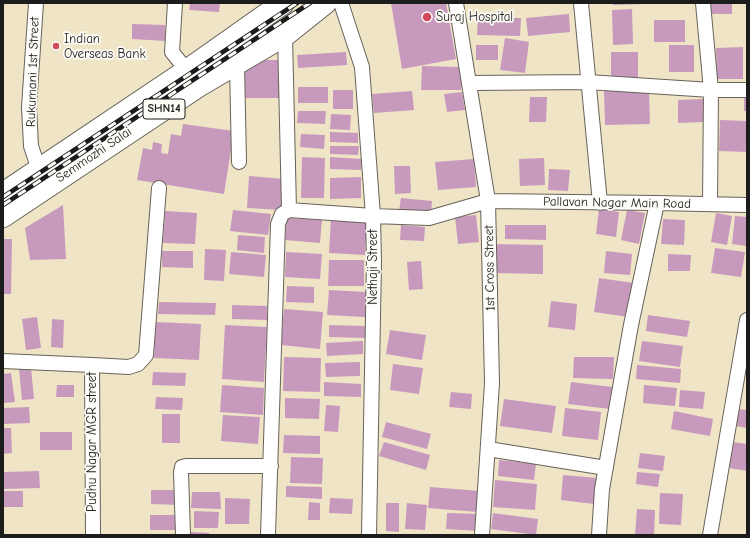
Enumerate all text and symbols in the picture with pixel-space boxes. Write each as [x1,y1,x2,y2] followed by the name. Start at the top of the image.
[436,9,513,25] place label: Suraj Hospital
[421,11,433,23] marker: Suraj Hospital
[23,17,43,127] street label: Rukumani 1st Street
[64,31,146,62] place label: Indian Overseas Bank
[51,41,61,51] marker: Indian Overseas Bank
[143,99,185,119] road number: SHN14
[53,124,135,186] street label: Semmozhi Salai
[543,194,691,212] street label: Pallavan Nagar Main Road
[481,225,499,311] street label: 1st Cross Street
[365,229,381,305] street label: Nethaji Street
[84,372,100,512] street label: Pudhu Nagar MGR street

